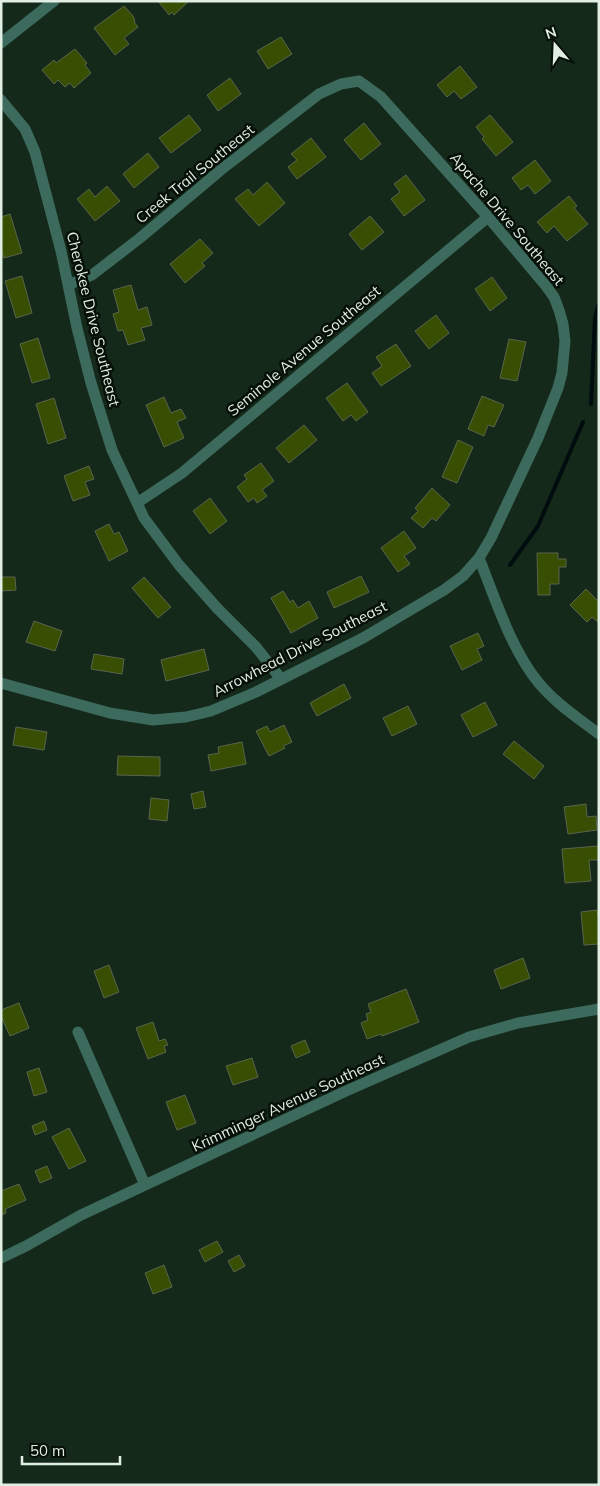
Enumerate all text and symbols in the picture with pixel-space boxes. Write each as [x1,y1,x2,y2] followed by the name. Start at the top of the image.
[530,20,580,70] north arrow
[543,22,559,43] text: N
[131,120,258,227] street label: Creek Trail Southeast
[446,148,569,289] street label: Apache Drive Southeast
[63,230,124,408] street label: Cherokee Drive Southeast
[223,281,384,420] street label: Seminole Avenue Southeast
[210,596,390,701] street label: Arrowhead Drive Southeast
[188,1049,387,1156] street label: Krimminger Avenue Southeast
[22,1434,120,1466] scale bar
[30,1441,65,1460] text: 50 m

